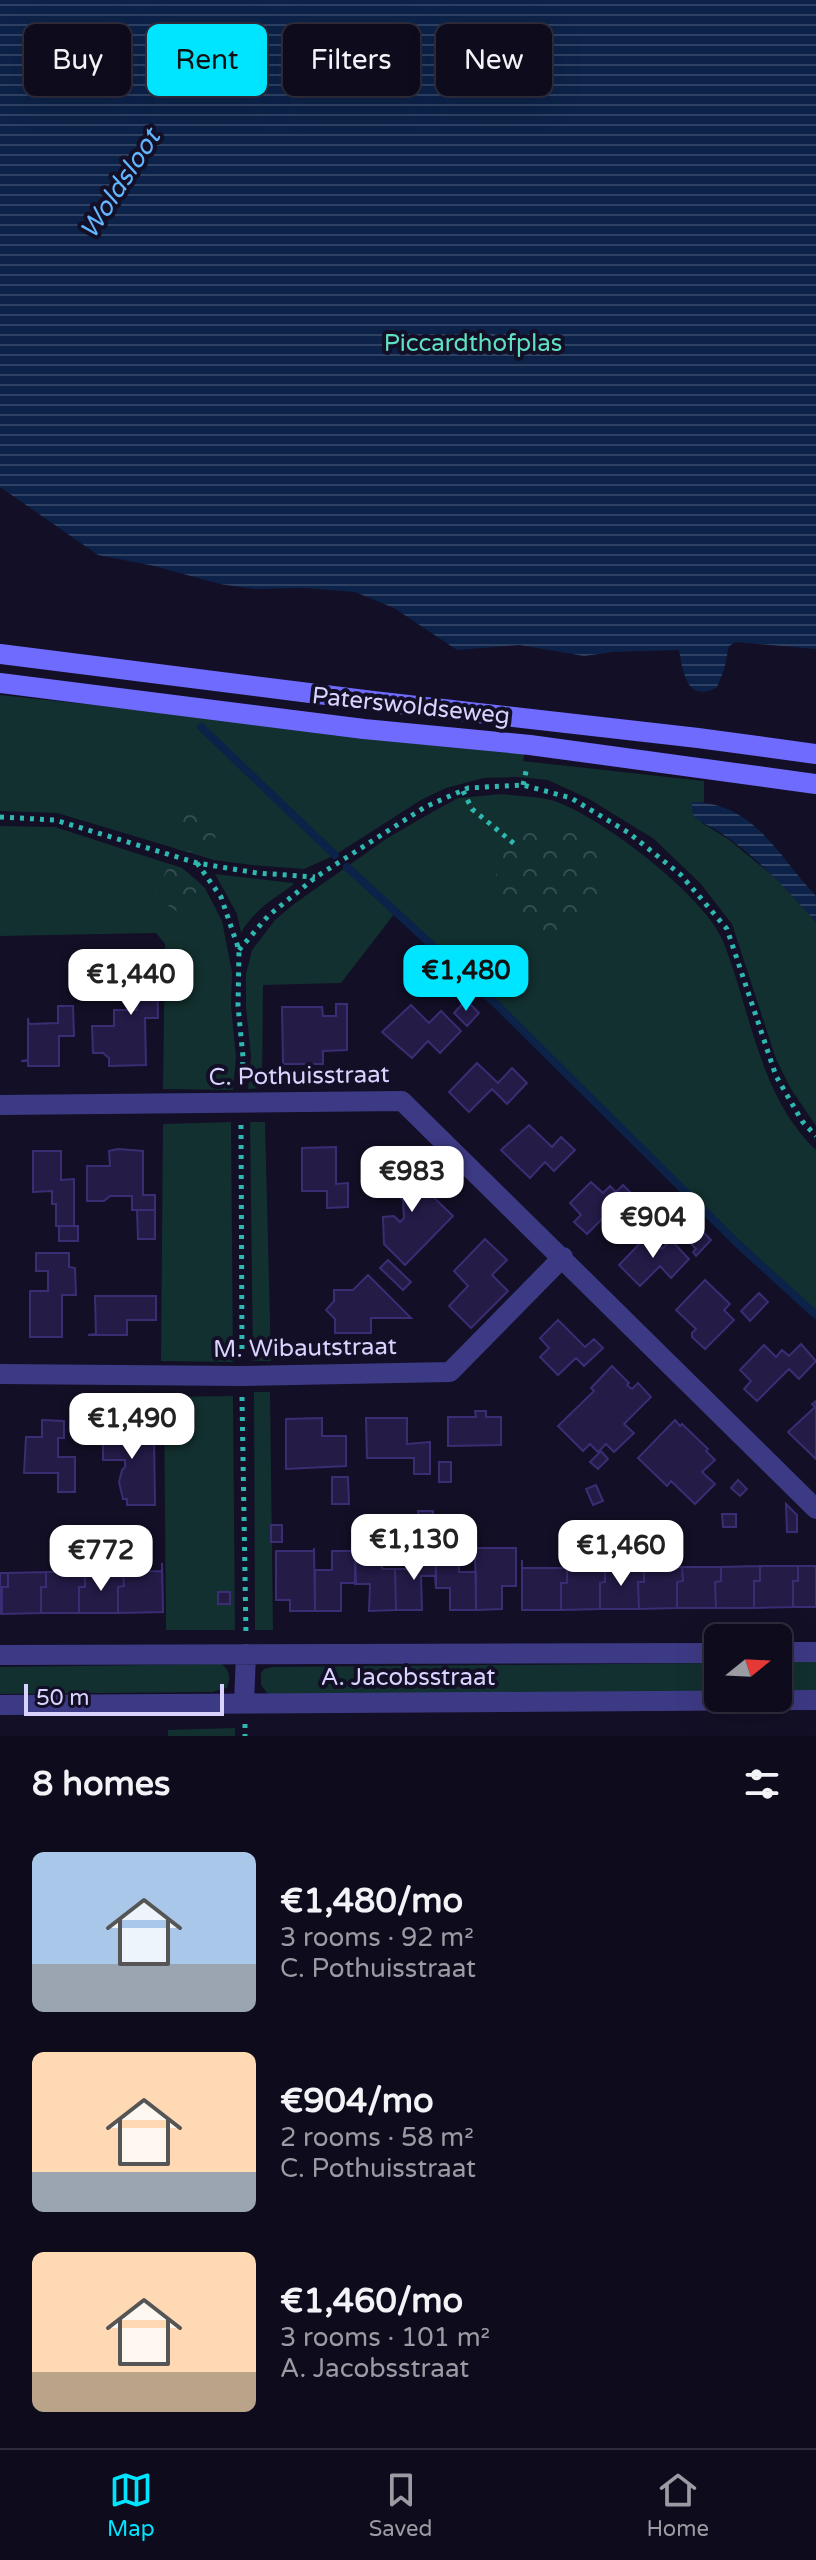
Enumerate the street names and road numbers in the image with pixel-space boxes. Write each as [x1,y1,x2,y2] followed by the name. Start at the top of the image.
[311,681,511,731] street label: Paterswoldseweg
[208,1060,390,1092] street label: C. Pothuisstraat
[213,1332,397,1364] street label: M. Wibautstraat
[321,1663,495,1692] street label: A. Jacobsstraat

